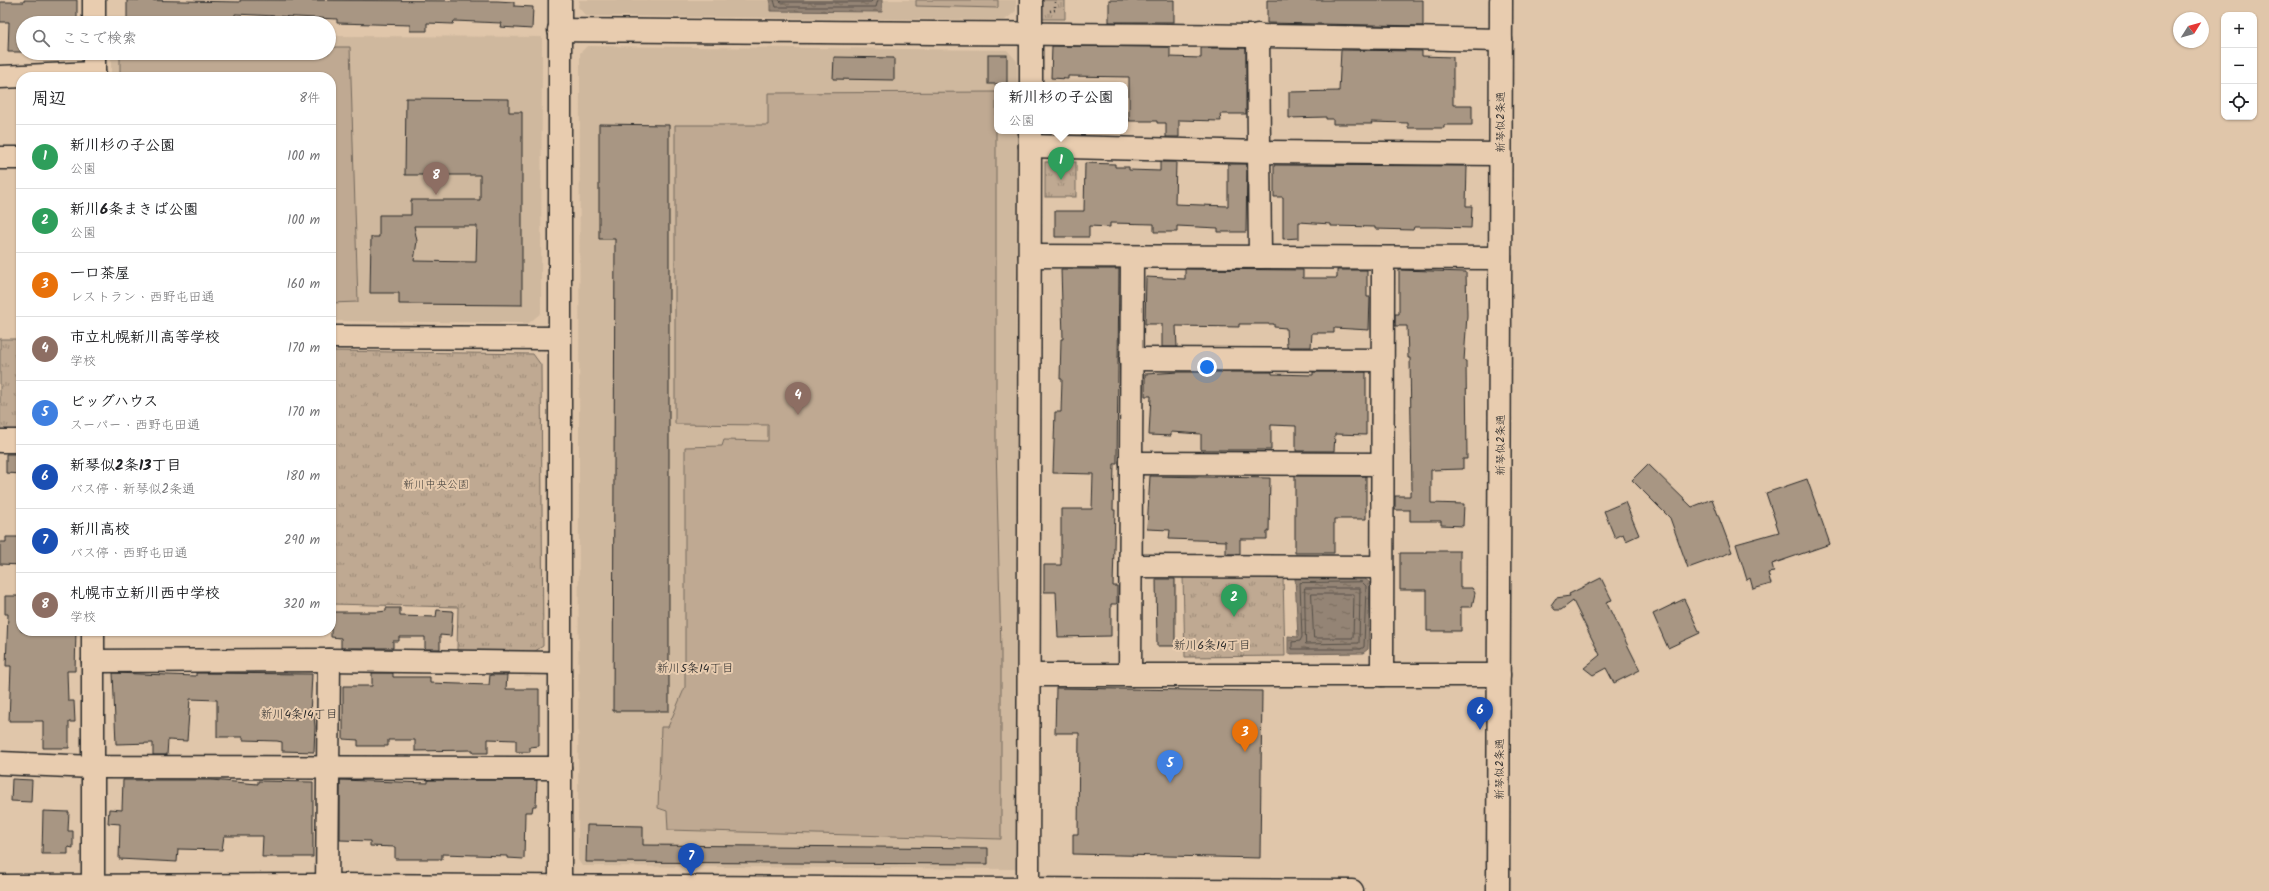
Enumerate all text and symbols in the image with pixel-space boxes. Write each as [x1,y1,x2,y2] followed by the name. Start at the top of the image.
[2173,12,2209,48] north arrow
[2221,12,2257,120] map controls
[2221,12,2257,48] button: +
[16,16,336,60] search box
[30,27,52,49] icon: search
[62,27,137,51] text: ここで検索
[2221,48,2257,84] button: −
[994,82,1128,134] popup
[2221,84,2257,120] button: locate
[32,86,66,113] text: 周辺
[1008,86,1114,110] text: 新川杉の子公園
[299,88,320,109] text: 8件
[1492,91,1510,153] street label: 新琴似2条通
[1008,111,1035,132] text: 公園
[70,134,175,158] text: 新川杉の子公園
[43,146,47,167] text: 1
[287,146,320,167] text: 100 m
[1048,147,1074,180] pin: 1
[70,159,96,180] text: 公園
[423,162,449,195] pin: 8
[70,198,198,222] text: 新川6条まきば公園
[41,210,49,231] text: 2
[287,210,320,231] text: 100 m
[70,223,96,244] text: 公園
[70,262,130,286] text: 一口茶屋
[41,274,49,295] text: 3
[287,274,320,295] text: 160 m
[70,287,215,308] text: レストラン · 西野屯田通
[70,326,220,350] text: 市立札幌新川高等学校
[41,338,49,359] text: 4
[288,338,320,359] text: 170 m
[70,351,96,372] text: 学校
[1197,357,1217,377] your location
[785,382,811,415] pin: 4
[70,390,158,414] text: ビッグハウス
[42,402,48,423] text: 5
[288,402,320,423] text: 170 m
[1492,414,1510,476] street label: 新琴似2条通
[70,415,200,436] text: スーパー · 西野屯田通
[70,454,181,478] text: 新琴似2条13丁目
[41,466,49,487] text: 6
[286,466,320,487] text: 180 m
[403,476,469,494] park label: 新川中央公園
[70,479,195,500] text: バス停 · 新琴似2条通
[70,518,130,542] text: 新川高校
[42,530,48,551] text: 7
[284,530,320,551] text: 290 m
[70,543,188,564] text: バス停 · 西野屯田通
[70,582,220,606] text: 札幌市立新川西中学校
[1221,584,1247,617] pin: 2
[41,594,49,615] text: 8
[283,594,320,615] text: 320 m
[70,607,96,628] text: 学校
[1173,636,1251,655] district label: 新川6条14丁目
[657,659,733,678] district label: 新川5条14丁目
[1467,697,1493,730] pin: 6
[261,705,338,724] district label: 新川4条14丁目
[1232,719,1258,752] pin: 3
[1491,738,1509,800] street label: 新琴似2条通
[1157,750,1183,783] pin: 5
[678,843,704,876] pin: 7

